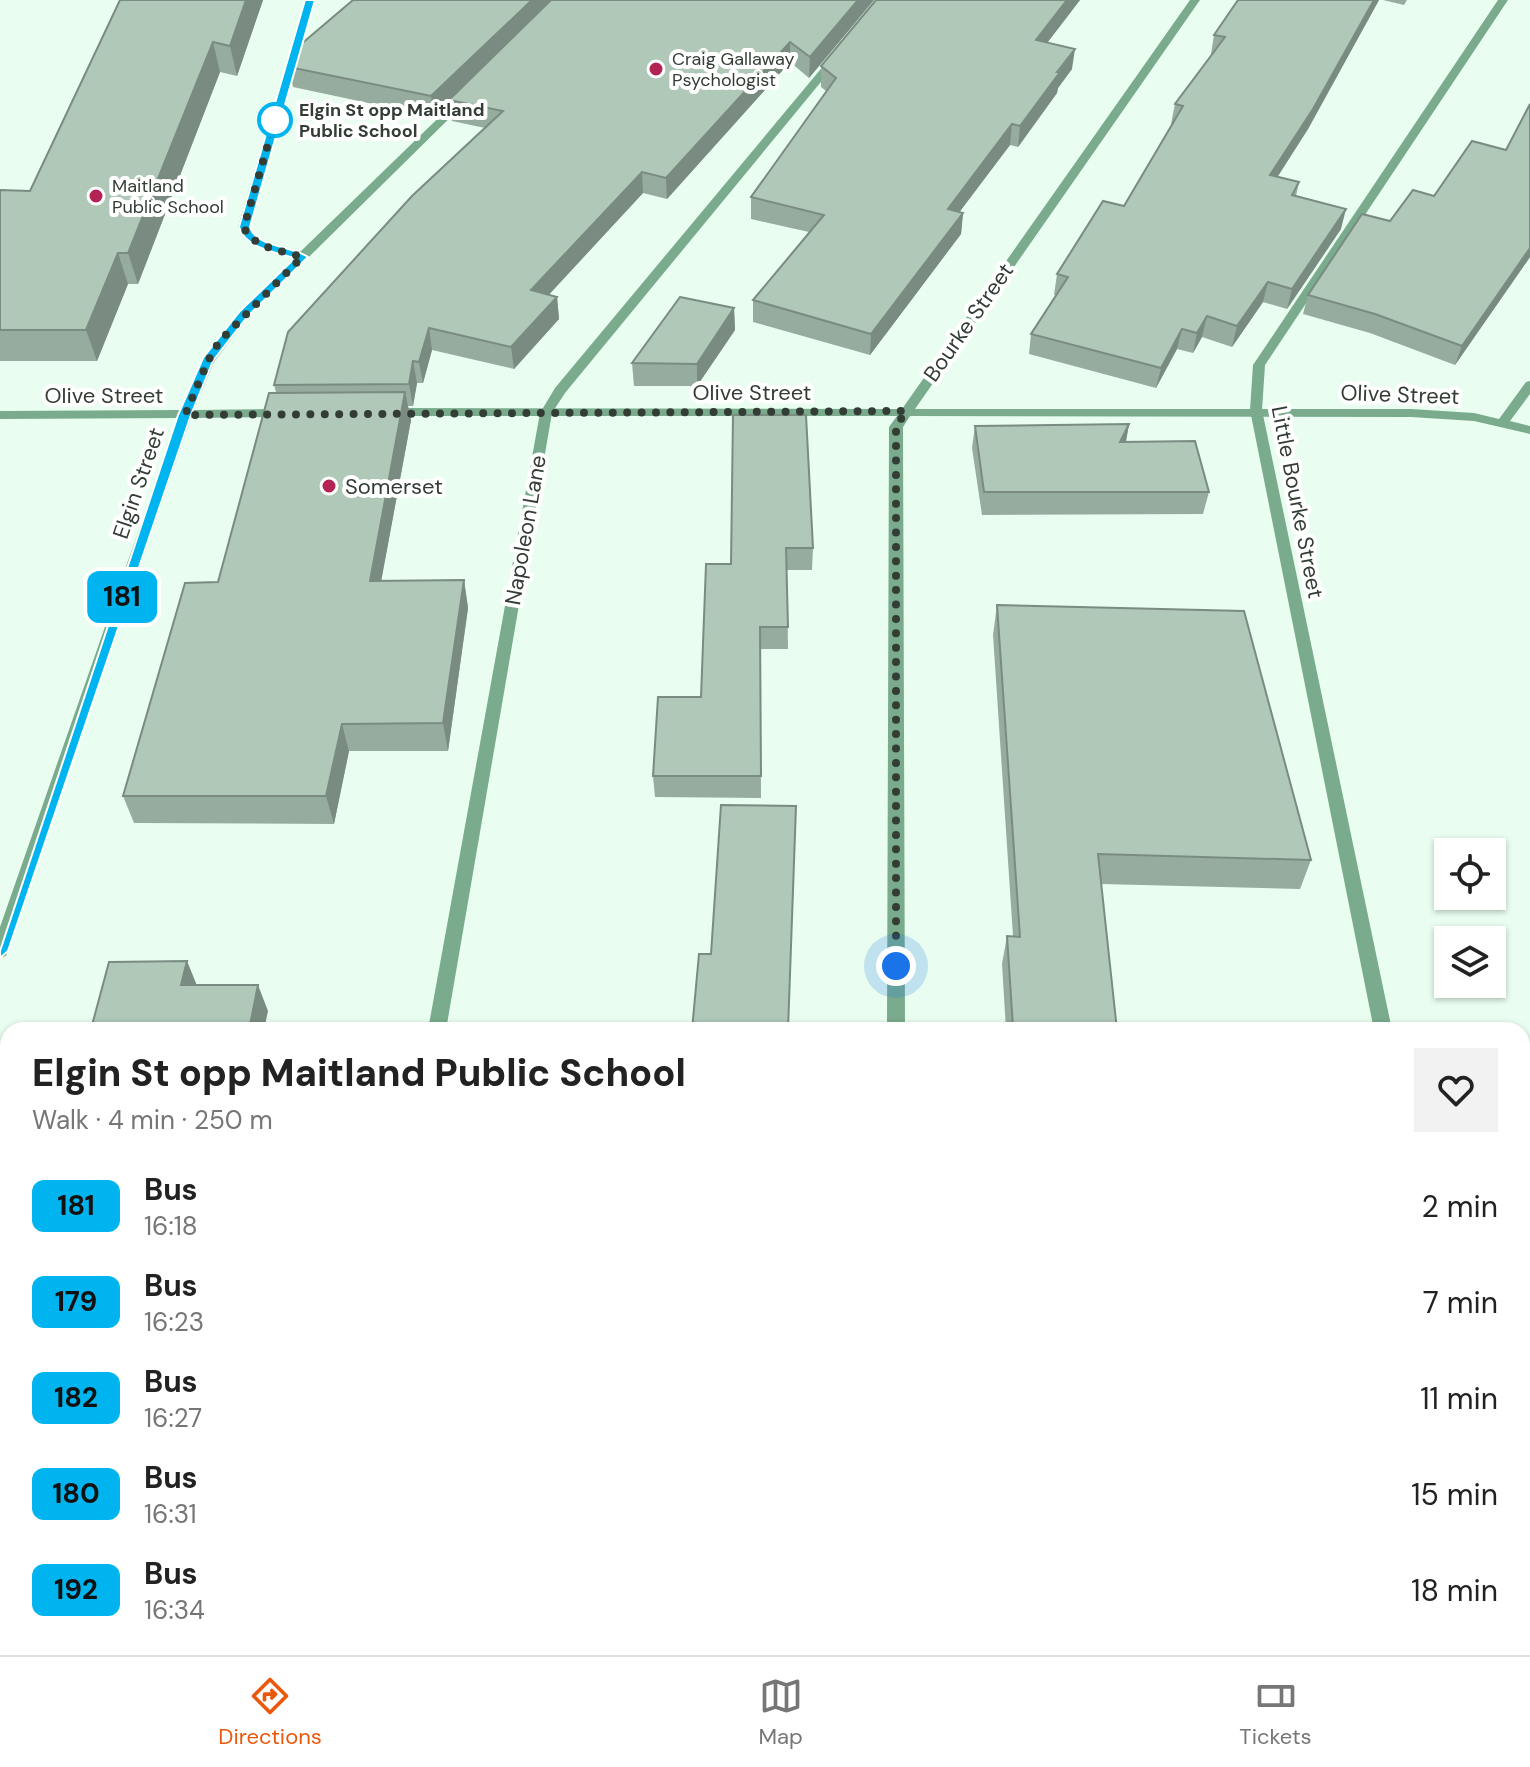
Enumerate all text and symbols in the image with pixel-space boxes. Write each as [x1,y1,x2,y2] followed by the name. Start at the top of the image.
[672,47,795,92] place label: Craig Gallaway Psychologist
[647,60,665,78] marker: Craig Gallaway Psychologist
[299,98,484,143] place label: Elgin St opp Maitland Public School
[258,103,292,137] marker: Elgin St opp Maitland Public School
[112,174,224,219] place label: Maitland Public School
[87,187,105,205] marker: Maitland Public School
[917,257,1020,387] street label: Bourke Street
[693,378,811,407] street label: Olive Street
[1340,378,1460,411] street label: Olive Street
[45,381,163,410] street label: Olive Street
[1265,403,1330,601] street label: Little Bourke Street
[106,424,171,543] street label: Elgin Street
[498,453,553,607] street label: Napoleon Lane
[345,472,443,501] place label: Somerset
[320,477,338,495] marker: Somerset
[76,571,168,623] line badge: 181
[103,578,141,615] text: 181
[1434,838,1506,998] map controls
[1434,838,1506,910] button: locate
[1434,926,1506,998] button: layers
[876,946,916,986] your location
[32,1048,686,1098] text: Elgin St opp Maitland Public School
[1414,1048,1498,1132] button: heart
[32,1103,273,1137] text: Walk · 4 min · 250 m
[144,1170,198,1209] text: Bus
[57,1187,95,1224] text: 181
[1422,1187,1498,1226] text: 2 min
[144,1209,198,1243] text: 16:18
[144,1266,198,1305] text: Bus
[55,1283,97,1320] text: 179
[1423,1283,1498,1322] text: 7 min
[144,1305,204,1339] text: 16:23
[144,1362,198,1401] text: Bus
[54,1379,98,1416] text: 182
[1420,1379,1498,1418] text: 11 min
[144,1401,202,1435] text: 16:27
[144,1458,198,1497] text: Bus
[52,1475,100,1512] text: 180
[1411,1475,1498,1514] text: 15 min
[144,1497,197,1531] text: 16:31
[144,1554,198,1593] text: Bus
[54,1571,98,1608] text: 192
[1411,1571,1498,1610] text: 18 min
[144,1593,205,1627] text: 16:34
[218,1674,322,1751] tab: Directions
[758,1674,803,1751] tab: Map
[1239,1674,1312,1751] tab: Tickets

